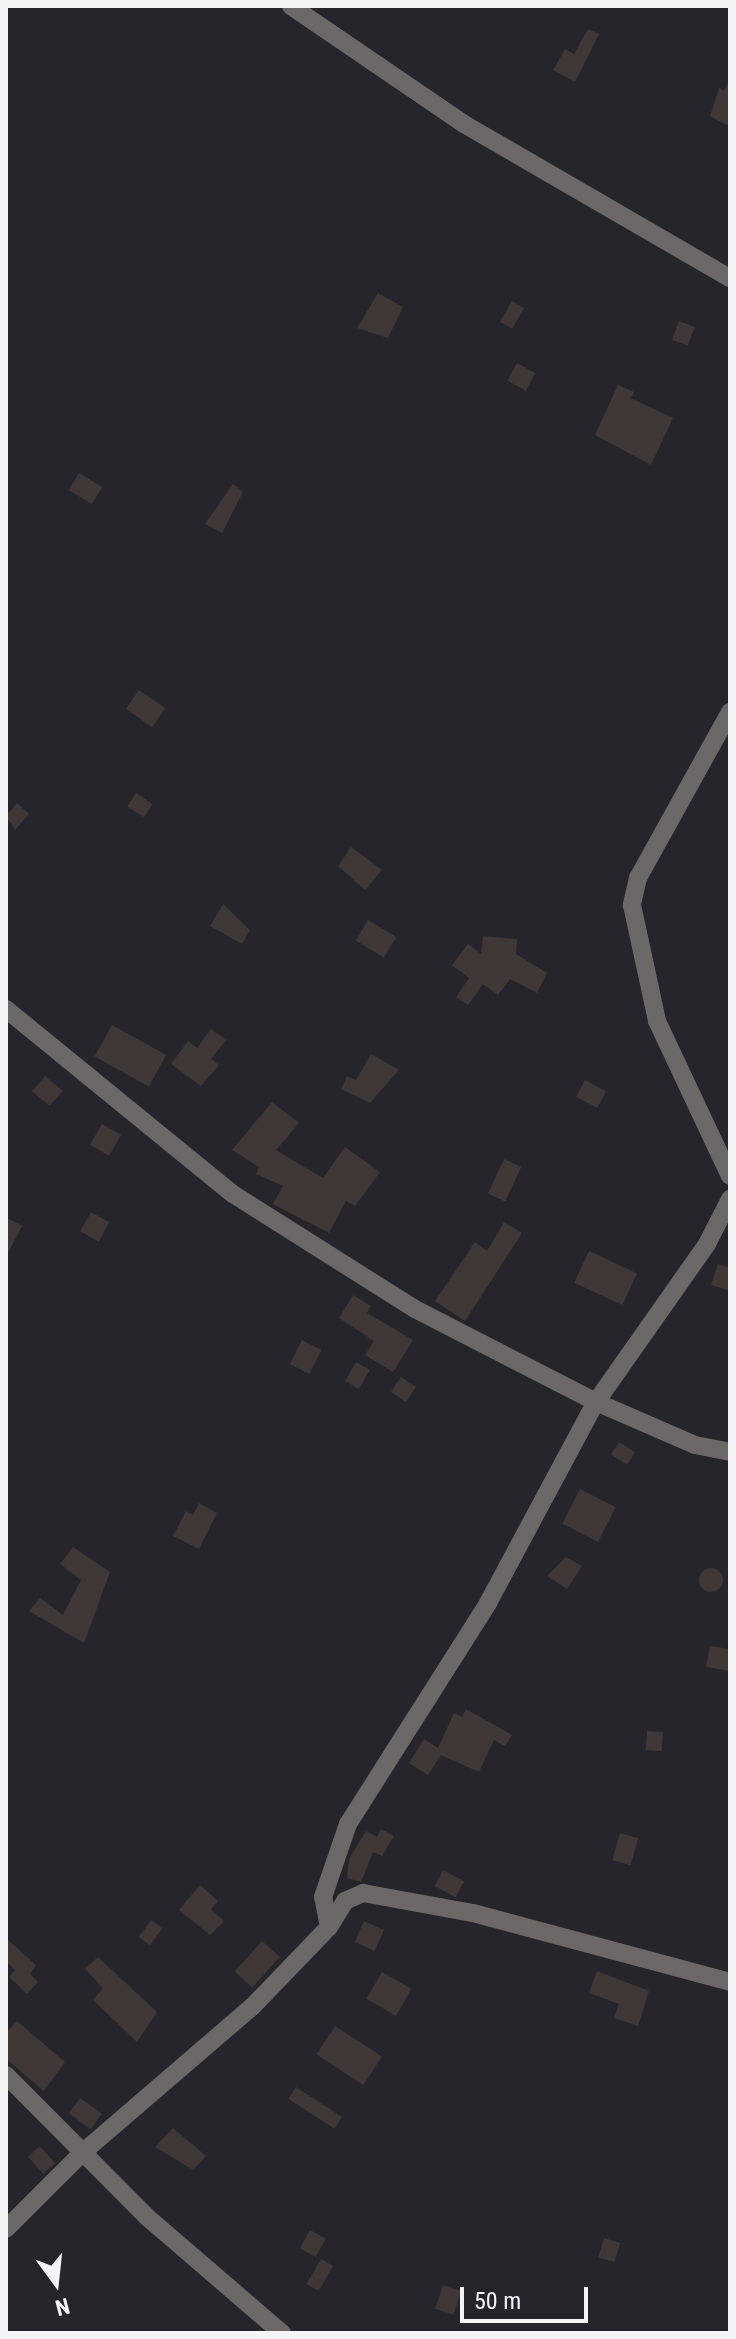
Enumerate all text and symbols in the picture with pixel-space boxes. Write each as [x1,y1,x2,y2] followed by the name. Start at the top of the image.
[16,2243,96,2323] north arrow
[464,2271,592,2321] scale bar
[474,2287,521,2315] text: 50 m
[53,2293,72,2320] text: N

